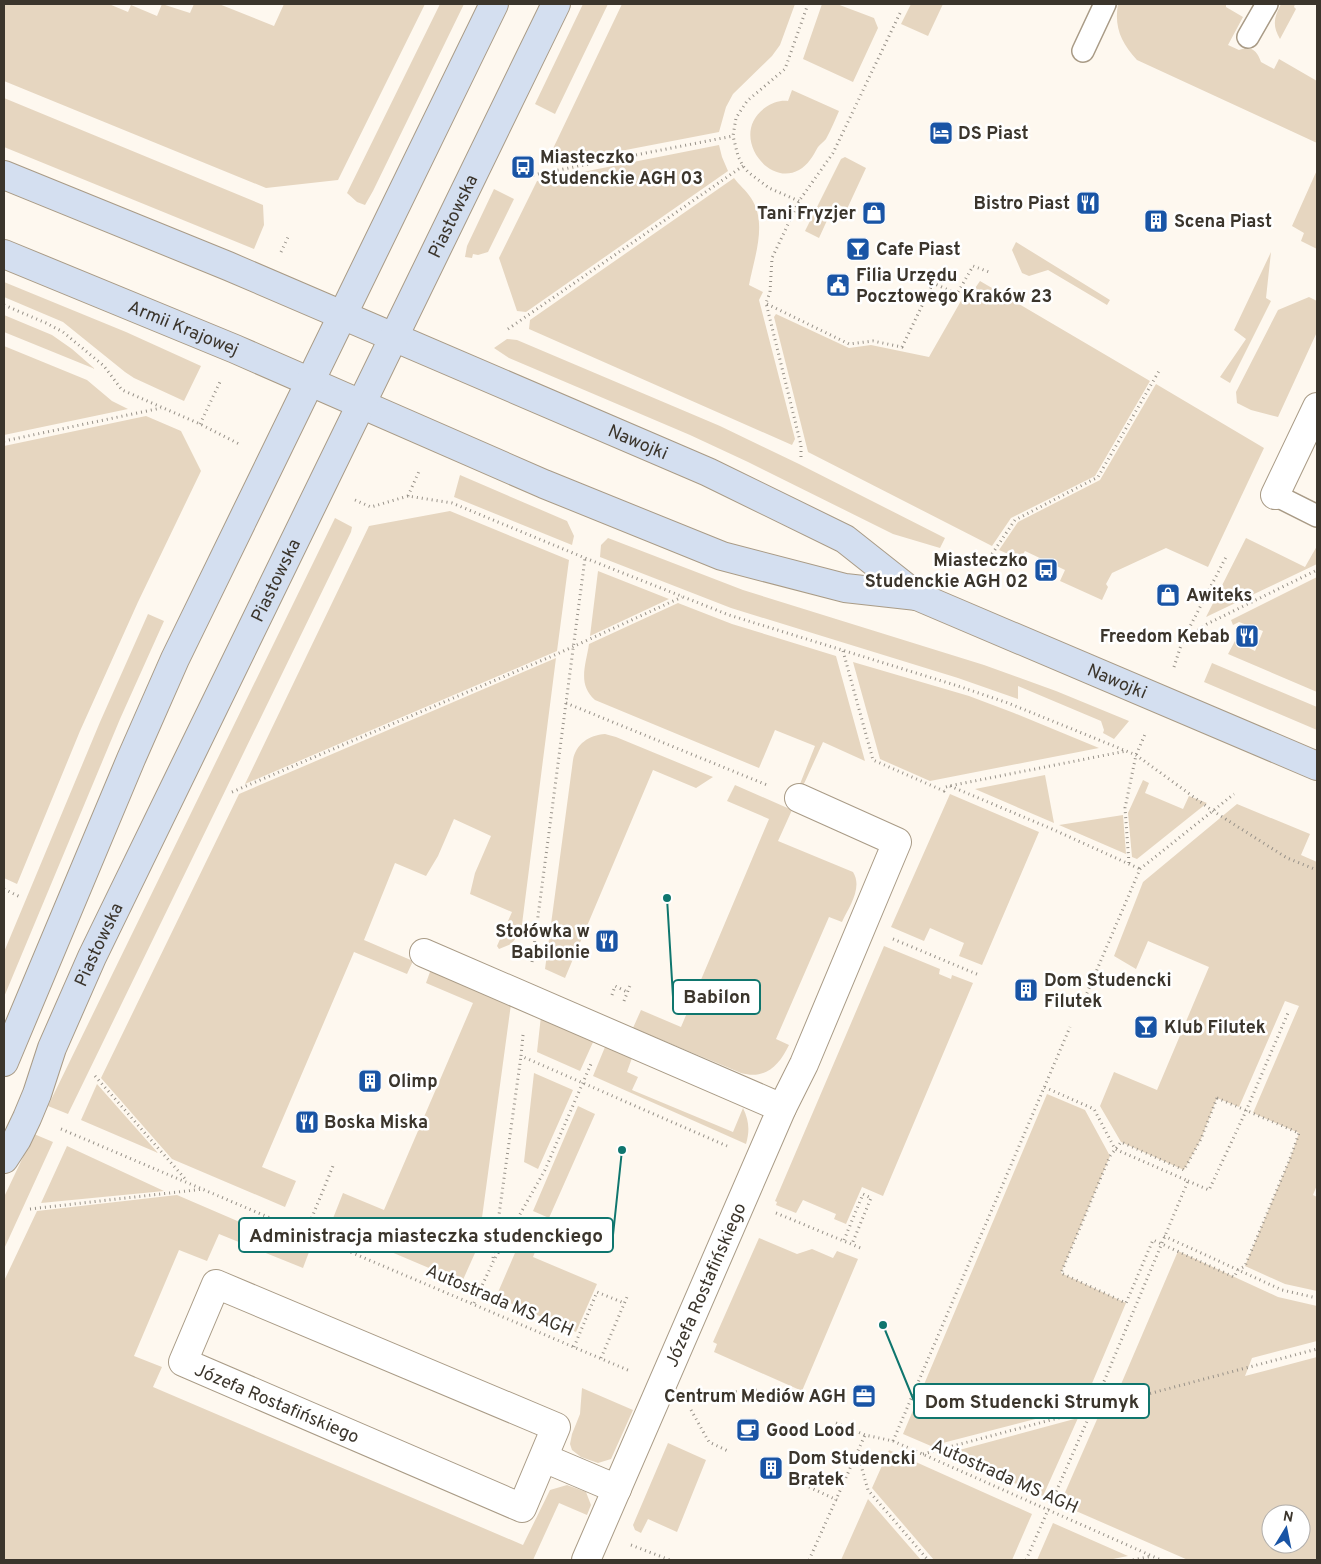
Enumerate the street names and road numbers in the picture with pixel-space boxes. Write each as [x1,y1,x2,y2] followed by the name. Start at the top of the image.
[424,171,484,262] street label: Piastowska
[124,296,242,362] street label: Armii Krajowej
[604,420,671,466] street label: Nawojki
[247,535,307,626] street label: Piastowska
[1083,660,1150,705] street label: Nawojki
[70,900,130,991] street label: Piastowska
[661,1200,752,1371] street label: Józefa Rostafińskiego
[422,1260,577,1343] street label: Autostrada MS AGH
[191,1359,362,1450] street label: Józefa Rostafińskiego
[927,1435,1081,1520] street label: Autostrada MS AGH

